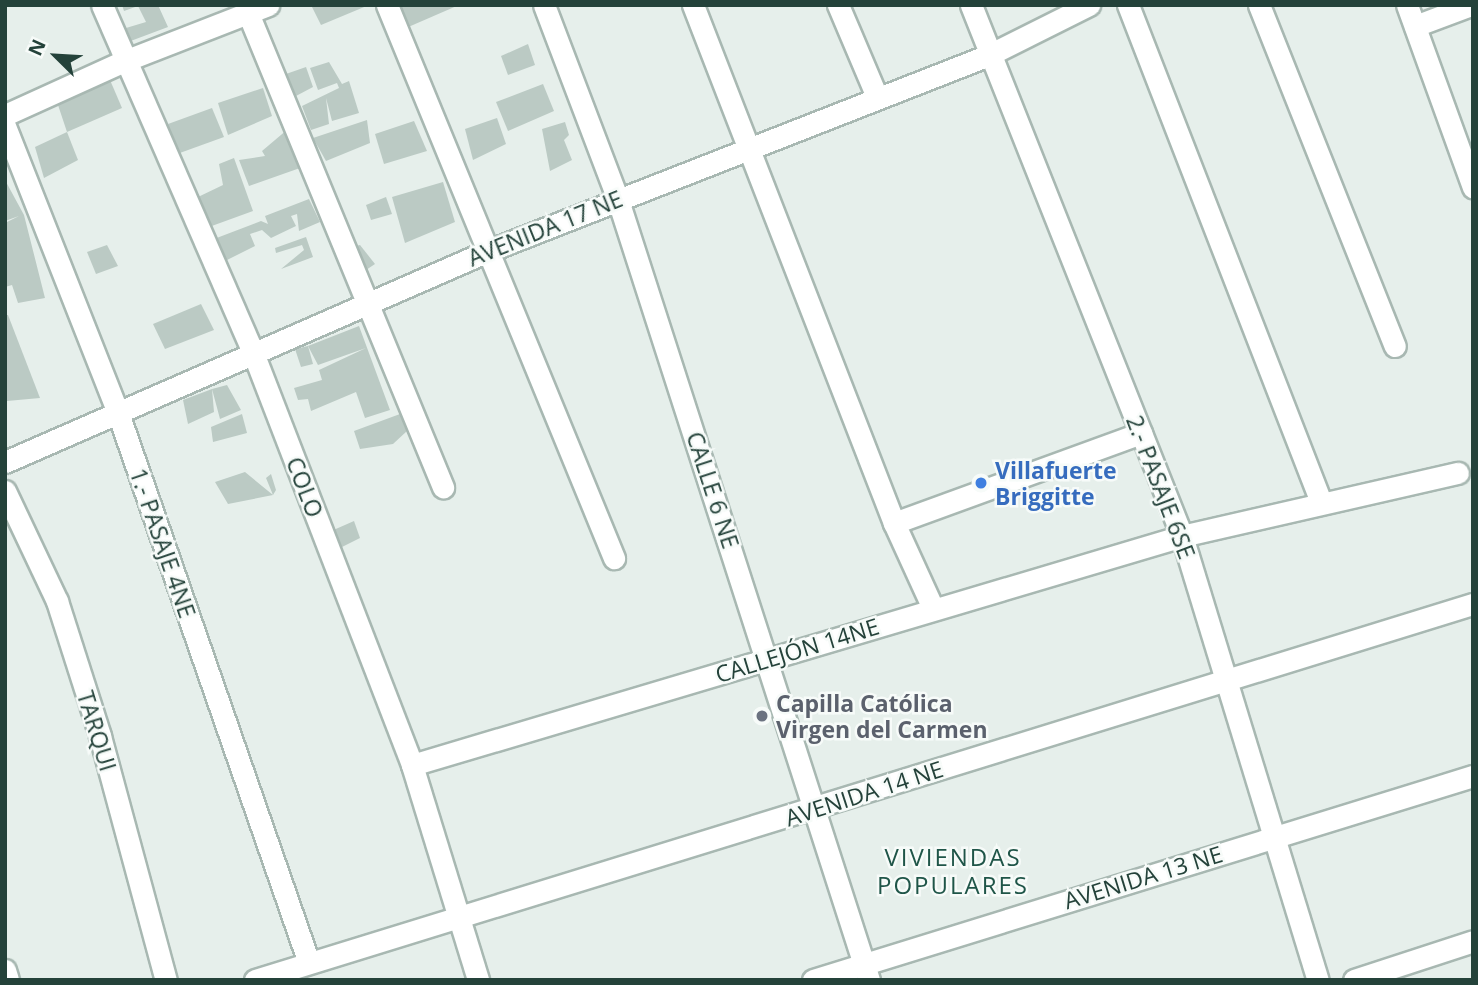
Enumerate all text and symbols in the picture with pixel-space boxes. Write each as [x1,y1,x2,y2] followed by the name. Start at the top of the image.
[21,21,91,91] north arrow
[22,35,52,60] text: N
[464,184,626,272] street label: AVENIDA 17 NE
[1121,411,1201,563] street label: 2.- PASAJE 6SE
[681,428,745,552] street label: CALLE 6 NE
[281,453,329,521] street label: COLO
[995,456,1117,510] place label: Villafuerte Briggitte
[125,465,201,621] street label: 1.- PASAJE 4NE
[973,475,989,491] marker: Villafuerte Briggitte
[712,612,882,688] street label: CALLEJÓN 14NE
[72,688,122,774] street label: TARQUI
[776,689,988,743] place label: Capilla Católica Virgen del Carmen
[754,708,770,724] marker: Capilla Católica Virgen del Carmen
[782,754,946,832] street label: AVENIDA 14 NE
[1060,840,1226,914] street label: AVENIDA 13 NE
[878,843,1028,899] district label: VIVIENDAS POPULARES

